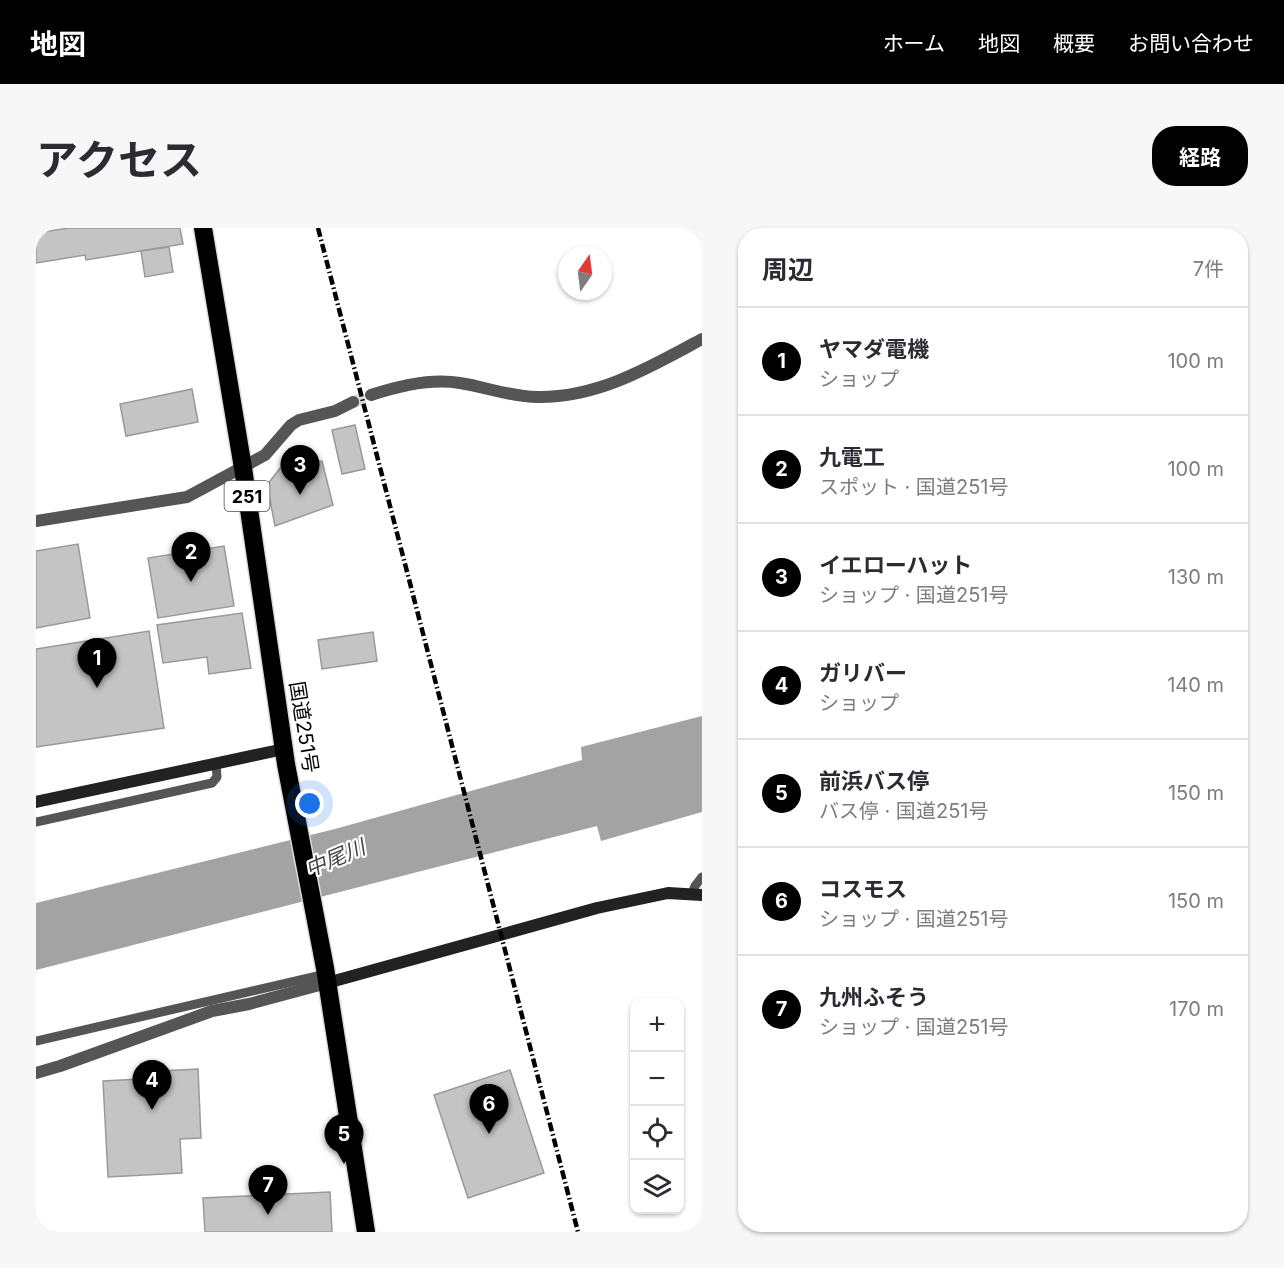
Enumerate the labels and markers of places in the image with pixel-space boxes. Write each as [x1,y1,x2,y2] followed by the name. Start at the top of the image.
[280,446,320,495] pin: 3
[172,532,210,582] pin: 2
[78,638,116,688] pin: 1
[132,1060,172,1110] pin: 4
[470,1084,508,1134] pin: 6
[324,1114,364,1164] pin: 5
[248,1166,288,1215] pin: 7

